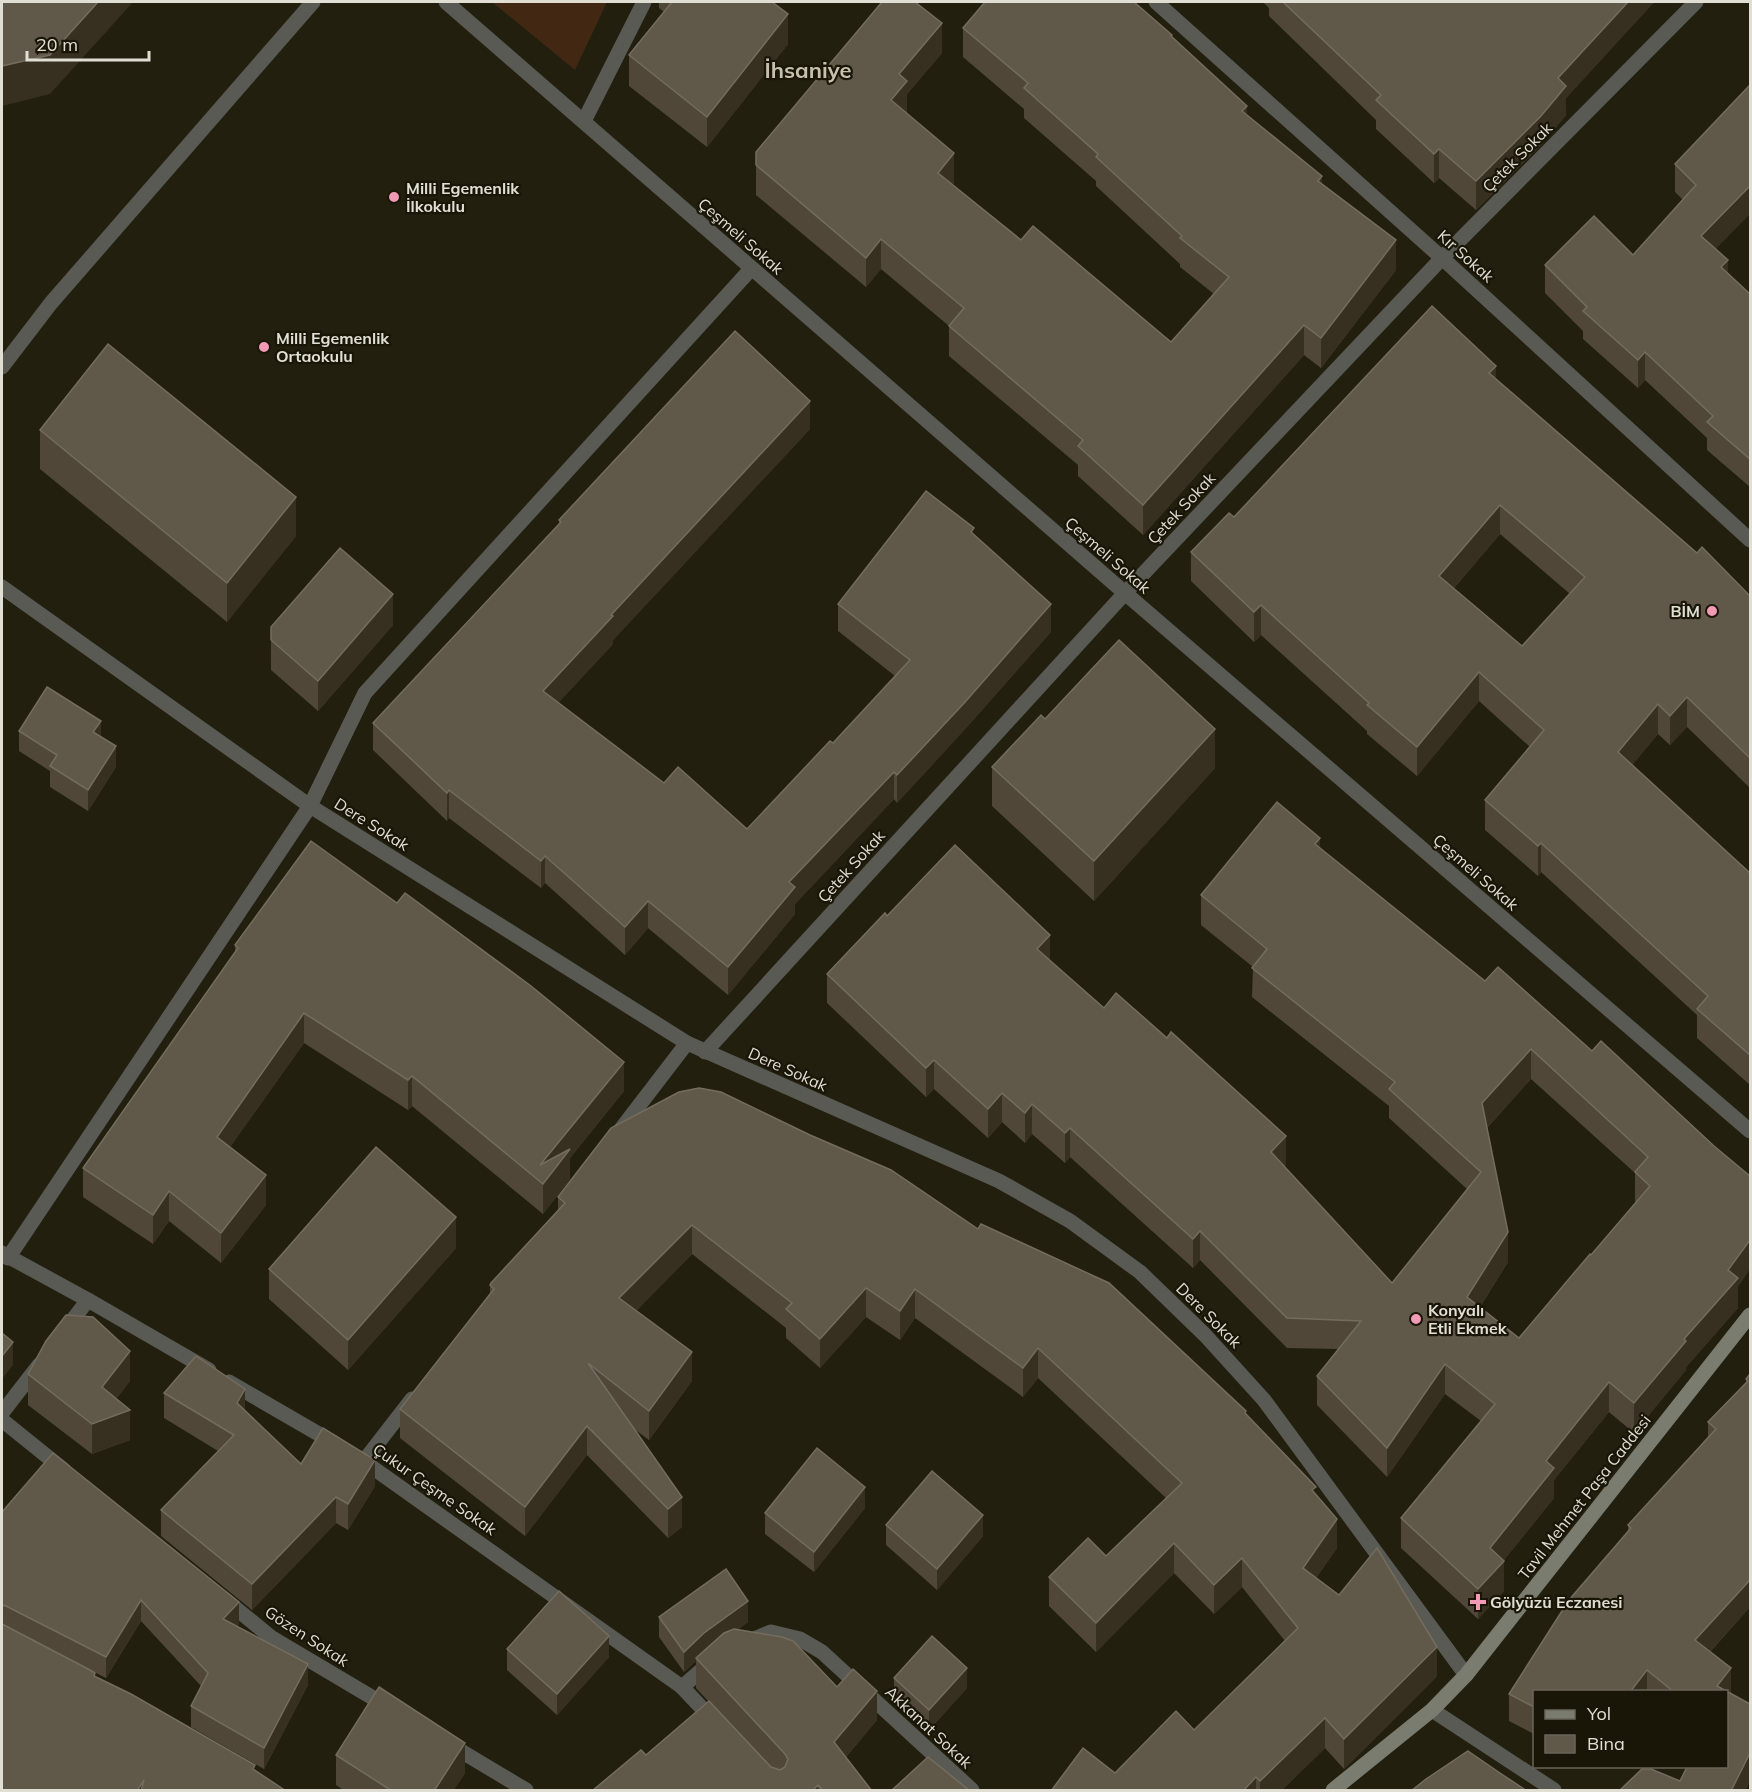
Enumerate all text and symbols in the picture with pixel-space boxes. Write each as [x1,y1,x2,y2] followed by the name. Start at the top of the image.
[27,24,148,62] scale bar
[36,33,78,56] text: 20 m
[765,56,851,84] district label: İhsaniye
[1478,117,1557,196] street label: Çetek Sokak
[406,178,520,216] place label: Milli Egemenlik İlkokulu
[387,190,401,204] marker: Milli Egemenlik İlkokulu
[694,193,788,279] street label: Çeşmeli Sokak
[1434,225,1499,287] street label: Kır Sokak
[276,328,390,366] place label: Milli Egemenlik Ortaokulu
[257,340,271,354] marker: Milli Egemenlik Ortaokulu
[1143,467,1220,548] street label: Çetek Sokak
[1061,512,1155,598] street label: Çeşmeli Sokak
[1670,601,1700,621] place label: BİM
[1705,604,1719,618] marker: BİM
[331,793,414,855] street label: Dere Sokak
[813,825,889,906] street label: Çetek Sokak
[1429,829,1523,915] street label: Çeşmeli Sokak
[745,1043,831,1096] street label: Dere Sokak
[1172,1278,1246,1352] street label: Dere Sokak
[1428,1300,1508,1338] place label: Konyalı Etli Ekmek
[1409,1312,1423,1326] marker: Konyalı Etli Ekmek
[1513,1411,1655,1583] street label: Tavil Mehmet Paşa Caddesi
[369,1439,501,1540] street label: Çukur Çeşme Sokak
[1490,1592,1622,1612] place label: Gölyüzü Eczanesi
[1471,1595,1485,1609] marker: Gölyüzü Eczanesi
[261,1601,353,1671] street label: Gözen Sokak
[881,1682,977,1773] street label: Akkanat Sokak
[1533,1690,1728,1768] legend
[1586,1702,1611,1725] text: Yol
[1587,1732,1625,1755] text: Bina

